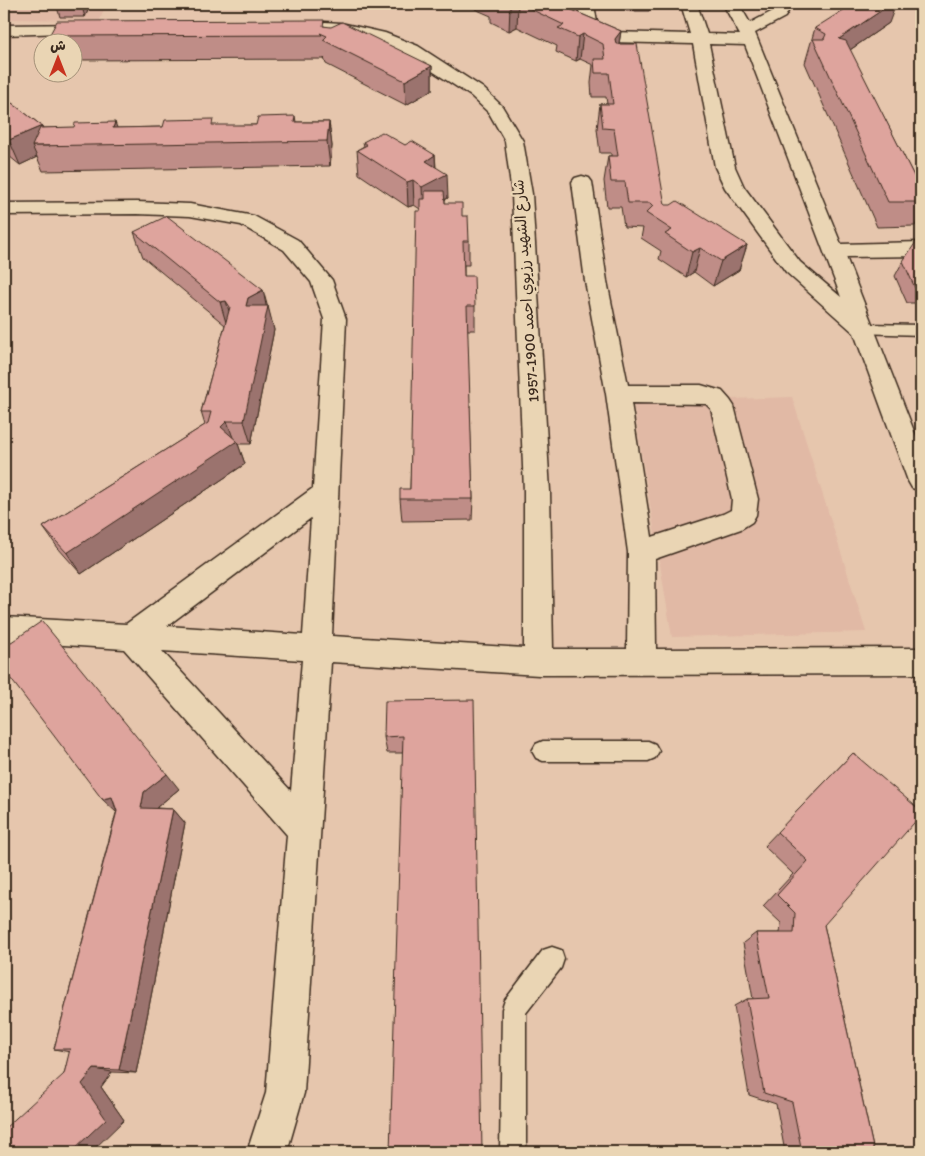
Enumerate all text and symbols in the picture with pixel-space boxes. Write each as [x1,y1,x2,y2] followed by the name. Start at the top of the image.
[32,32,82,82] north arrow
[50,37,66,54] text: ش
[509,179,545,403] street label: شارع الشهيد رزيوي احمد 1900-1957

